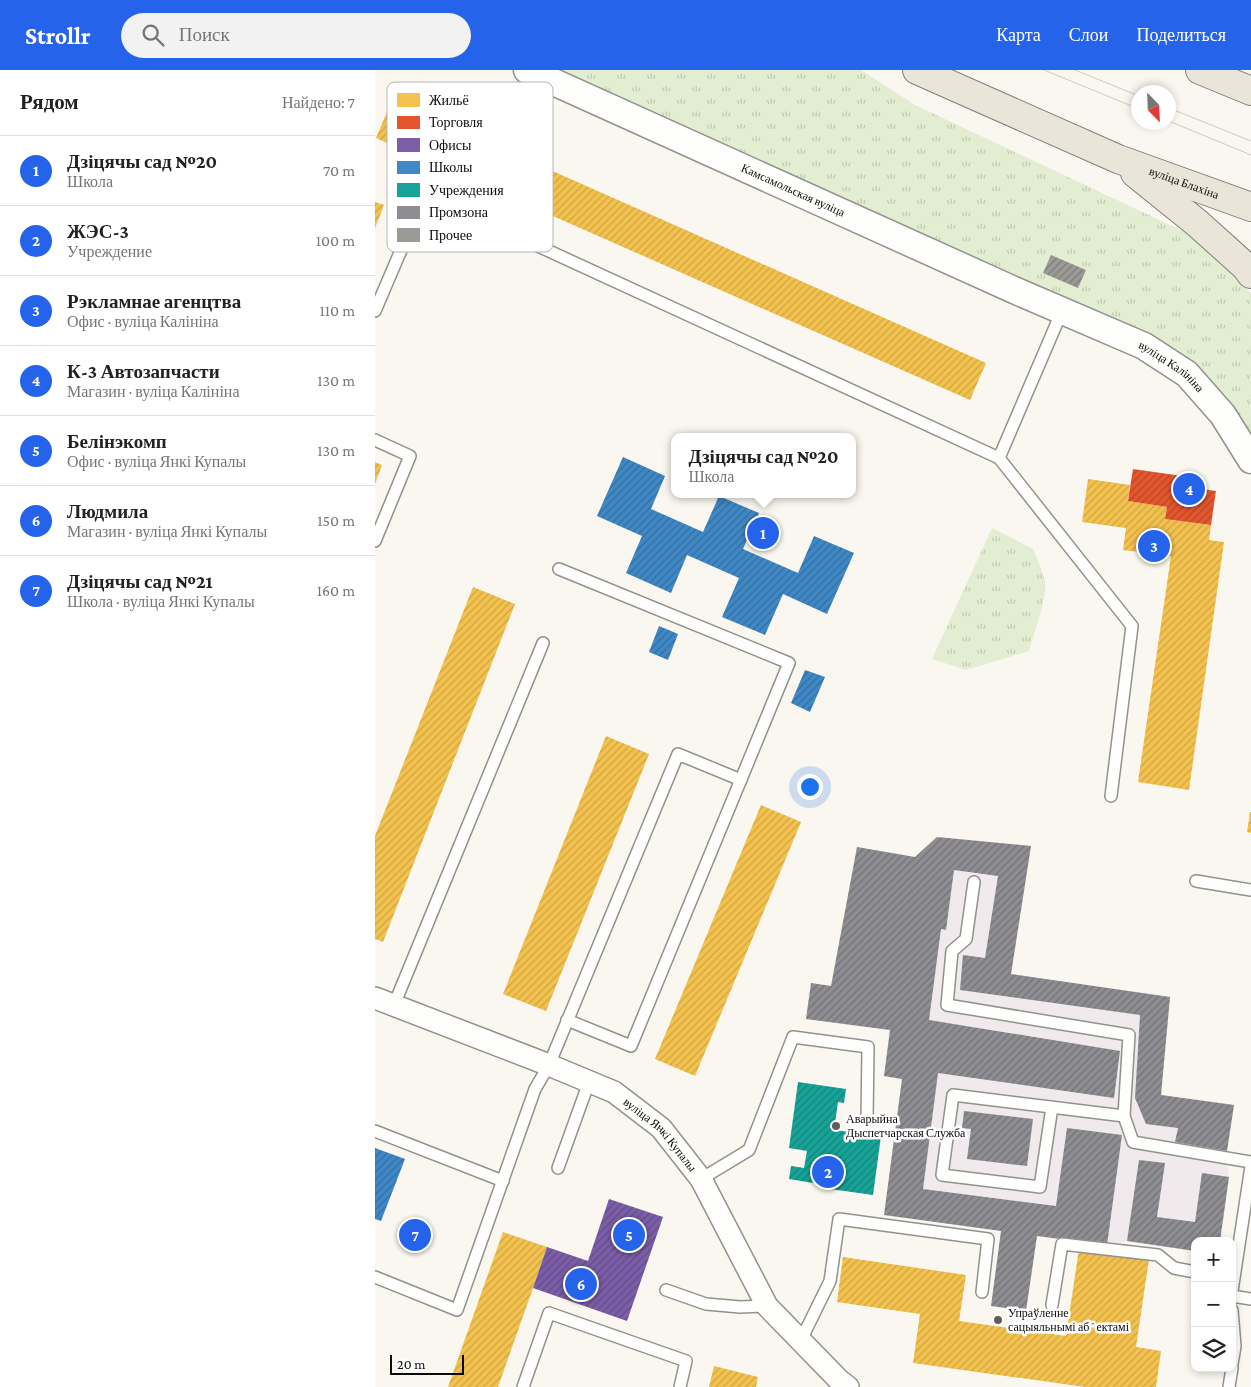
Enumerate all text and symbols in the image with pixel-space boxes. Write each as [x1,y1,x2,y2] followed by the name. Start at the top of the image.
[121,13,471,58] search box
[139,21,167,49] icon: search
[25,22,91,49] text: Strollr
[179,24,230,45] text: Поиск
[996,25,1041,45] text: Карта
[1069,25,1108,45] text: Слои
[1136,25,1226,45] text: Поделиться
[387,82,553,252] legend
[1131,85,1176,130] north arrow
[20,90,79,114] text: Рядом
[429,92,469,108] text: Жильё
[282,94,355,111] text: Найдено: 7
[429,114,483,130] text: Торговля
[429,137,472,153] text: Офисы
[67,151,217,172] text: Дзіцячы сад №20
[429,159,473,175] text: Школы
[739,161,848,220] street label: Камсамольская вуліца
[33,162,39,179] text: 1
[323,162,355,179] text: 70 m
[1147,164,1221,202] street label: вуліца Блахіна
[67,173,113,190] text: Школа
[429,182,504,198] text: Учреждения
[429,204,489,220] text: Промзона
[67,221,129,242] text: ЖЭС-3
[429,227,472,243] text: Прочее
[32,232,40,249] text: 2
[316,232,355,249] text: 100 m
[67,243,152,260] text: Учреждение
[67,291,241,312] text: Рэкламнае агенцтва
[32,302,40,319] text: 3
[319,302,355,319] text: 110 m
[67,313,219,330] text: Офис · вуліца Калініна
[1137,338,1207,396] street label: вуліца Калініна
[67,361,220,382] text: К-3 Автозапчасти
[32,372,40,389] text: 4
[317,372,355,389] text: 130 m
[67,383,239,400] text: Магазин · вуліца Калініна
[67,431,167,452] text: Белінэкомп
[671,433,856,498] popup
[32,442,40,459] text: 5
[317,442,355,459] text: 130 m
[688,446,839,467] text: Дзіцячы сад №20
[67,453,246,470] text: Офис · вуліца Янкі Купалы
[688,468,734,485] text: Школа
[1173,470,1205,508] pin: 4
[67,501,148,522] text: Людмила
[32,512,40,529] text: 6
[317,512,355,529] text: 150 m
[747,514,779,552] pin: 1
[67,523,267,540] text: Магазин · вуліца Янкі Купалы
[1138,527,1170,565] pin: 3
[67,571,213,592] text: Дзіцячы сад №21
[32,582,40,599] text: 7
[317,582,355,599] text: 160 m
[67,593,255,610] text: Школа · вуліца Янкі Купалы
[797,774,823,800] your location
[621,1095,699,1174] street label: вуліца Янкі Купалы
[846,1112,966,1140] place label: Аварыйна Дыспетчарская Служба
[830,1120,842,1132] marker: Аварыйна Дыспетчарская Служба
[812,1153,844,1191] pin: 2
[399,1216,431,1254] pin: 7
[613,1216,645,1254] pin: 5
[1191,1237,1236,1372] map controls
[1191,1237,1236,1282] button: +
[565,1265,597,1303] pin: 6
[1191,1282,1236,1327] button: −
[1008,1306,1130,1334] place label: Упраўленне сацыяльнымі абʼектамі
[992,1314,1004,1326] marker: Упраўленне сацыяльнымі абʼектамі
[1191,1327,1236,1372] button: layers
[390,1352,464,1375] scale bar
[397,1356,425,1372] text: 20 m

